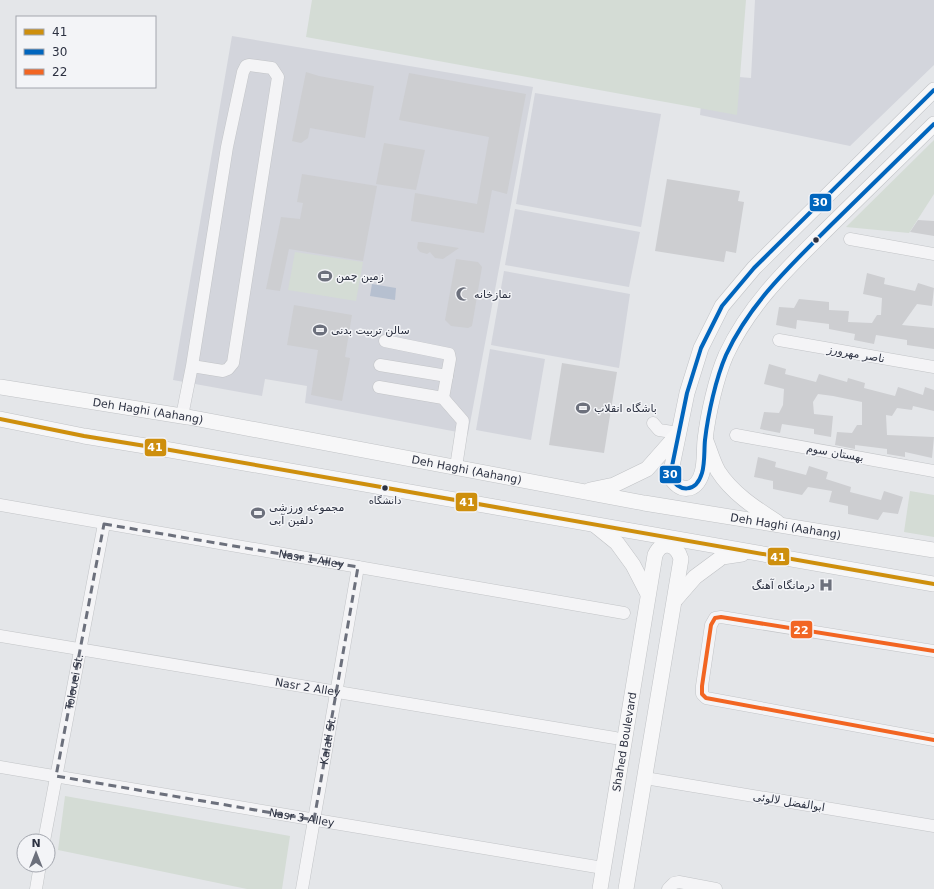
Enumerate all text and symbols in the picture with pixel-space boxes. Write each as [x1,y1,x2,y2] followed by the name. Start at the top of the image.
[16,16,156,88] legend
[52,25,67,39] text: 41
[52,45,67,59] text: 30
[52,65,67,79] text: 22
[809,193,832,212] line badge: 30
[812,196,828,209] text: 30
[811,235,821,245] unlabelled marker
[317,268,333,284] sports icon: زمین چمن
[336,270,384,283] place label: زمین چمن
[455,286,471,302] mosque icon: نمازخانه
[474,288,511,301] place label: نمازخانه
[312,322,328,338] sports icon: سالن تربیت بدنی
[331,324,410,337] place label: سالن تربیت بدنی
[825,342,886,365] street label: ناصر مهرورز
[92,395,205,426] street label: Deh Haghi (Aahang)
[575,400,591,416] sports icon: باشگاه انقلاب
[594,402,657,415] place label: باشگاه انقلاب
[144,438,167,457] line badge: 41
[147,441,163,454] text: 41
[805,442,865,464] street label: بهستان سوم
[411,453,523,486] street label: Deh Haghi (Aahang)
[659,465,682,484] line badge: 30
[662,468,678,481] text: 30
[380,483,390,493] marker: دانشگاه
[455,492,478,512] line badge: 41
[369,495,401,506] place label: دانشگاه
[459,496,475,509] text: 41
[269,501,344,527] place label: مجموعه ورزشی دلفین آبی
[250,505,266,521] sports icon: مجموعه ورزشی دلفین آبی
[729,511,842,541] street label: Deh Haghi (Aahang)
[278,547,346,571] street label: Nasr 1 Alley
[767,547,790,566] line badge: 41
[770,551,786,564] text: 41
[818,577,834,593] hospital icon: درمانگاه آهنگ
[752,578,815,592] place label: درمانگاه آهنگ
[790,620,813,639] line badge: 22
[793,624,809,637] text: 22
[62,653,86,712] street label: Tolouei St.
[274,675,342,699] street label: Nasr 2 Alley
[610,691,639,793] street label: Shahed Boulevard
[317,715,338,766] street label: Kalati St.
[752,790,826,814] street label: ابوالفضل لالوئی
[268,806,336,830] street label: Nasr 3 Alley
[16,833,56,873] north arrow
[31,837,41,850] text: N

